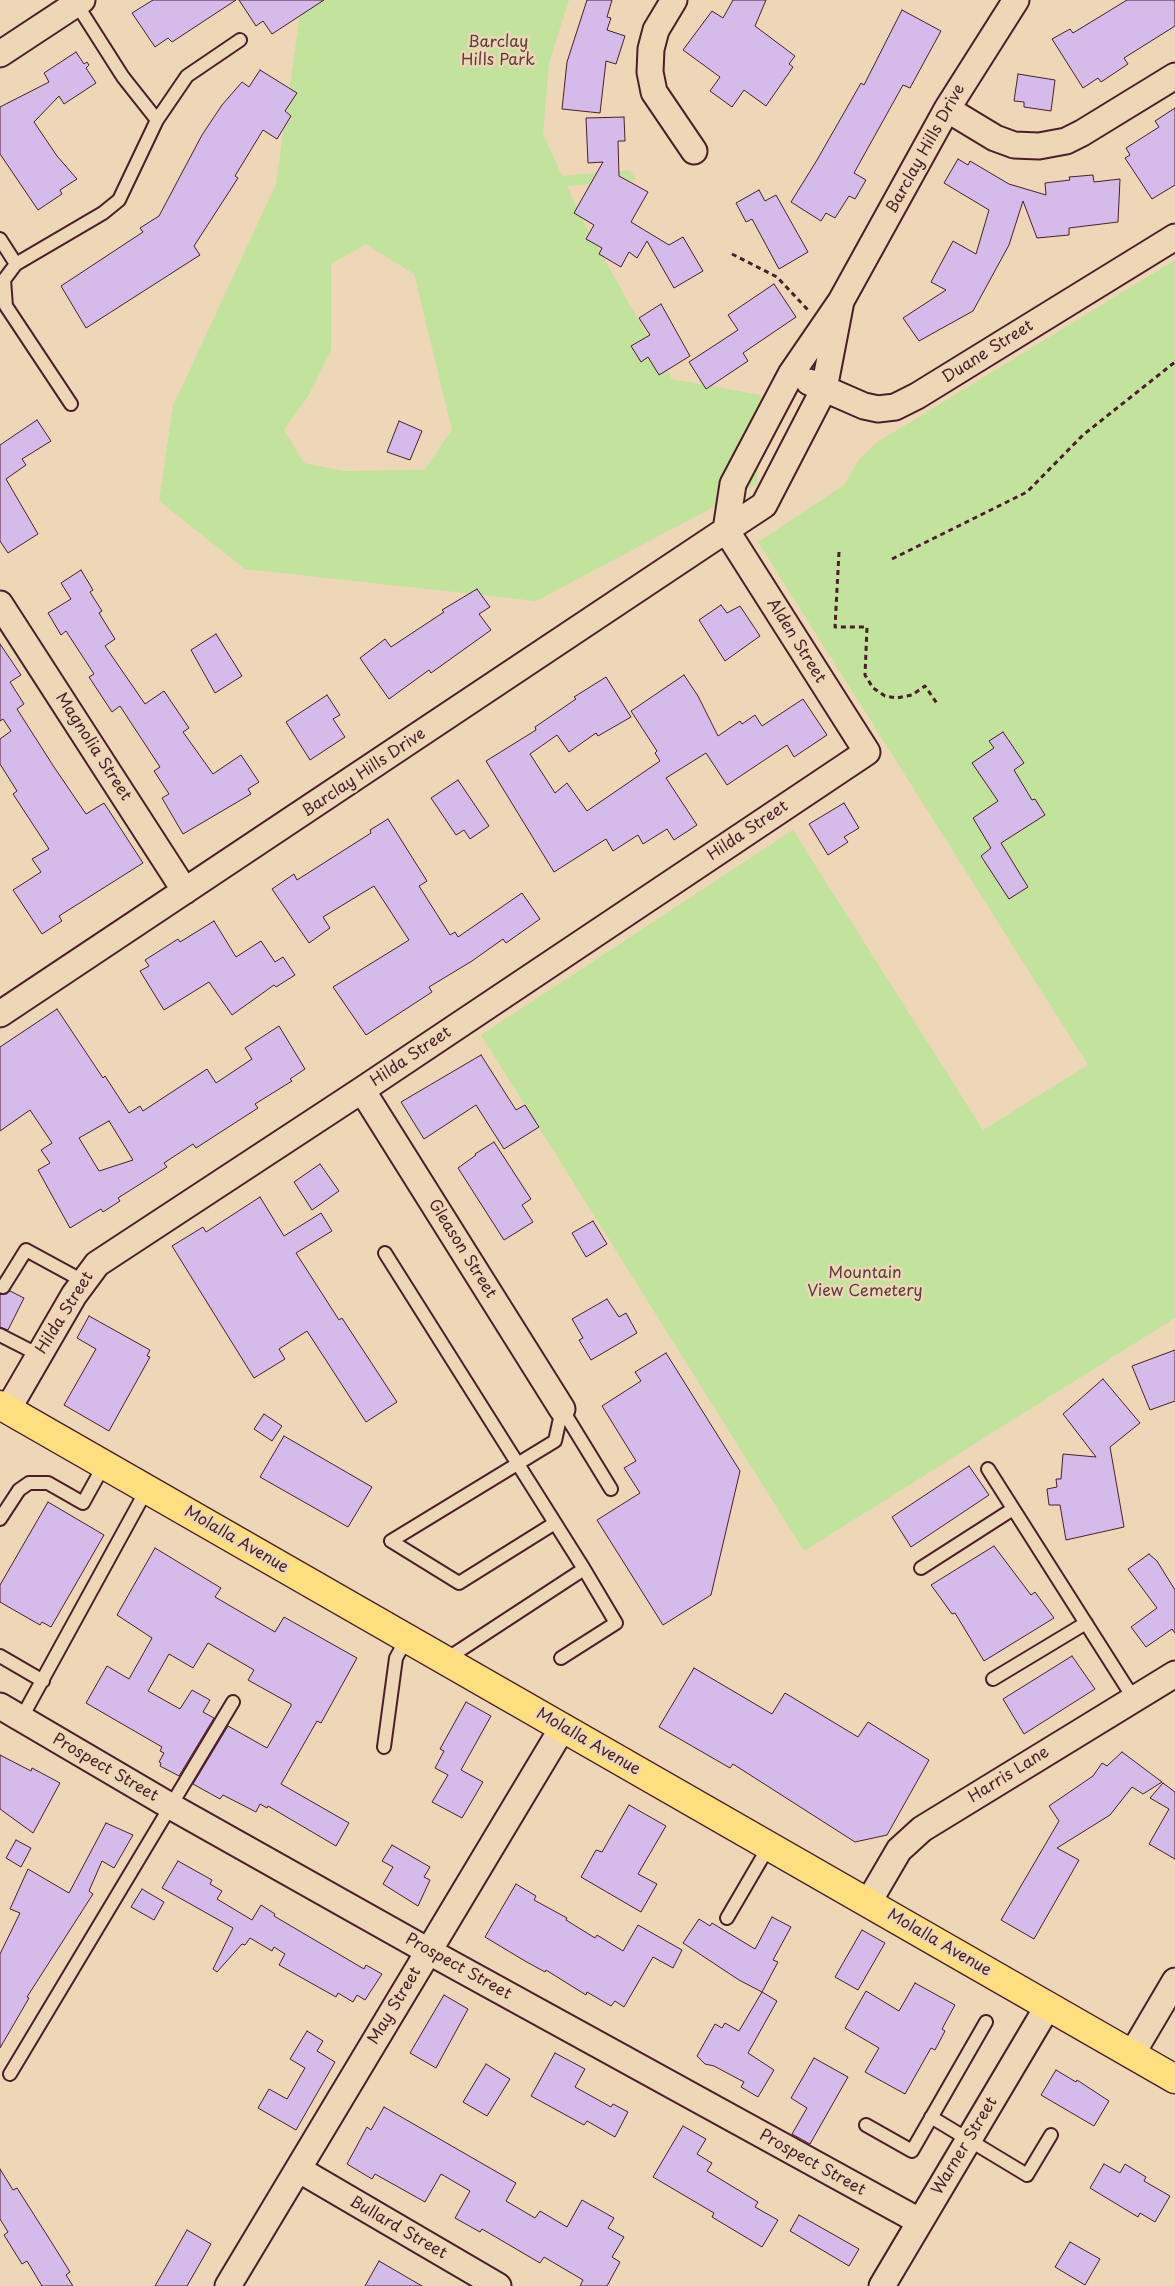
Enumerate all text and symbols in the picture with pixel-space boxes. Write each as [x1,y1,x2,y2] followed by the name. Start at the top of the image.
[461,33,535,71] park label: Barclay Hills Park
[882,81,970,217] street label: Barclay Hills Drive
[939,316,1037,388] street label: Duane Street
[762,595,830,687] street label: Alden Street
[51,689,135,805] street label: Magnolia Street
[299,725,429,821] street label: Barclay Hills Drive
[704,797,792,865] street label: Hilda Street
[367,1023,455,1091] street label: Hilda Street
[424,1196,500,1302] street label: Gleason Street
[807,1264,923,1302] park label: Mountain View Cemetery
[32,1268,98,1358] street label: Hilda Street
[181,1502,291,1578] street label: Molalla Avenue
[533,1704,643,1780] street label: Molalla Avenue
[49,1730,161,1806] street label: Prospect Street
[965,1743,1053,1807] street label: Harris Lane
[884,1905,994,1981] street label: Molalla Avenue
[401,1930,515,2004] street label: Prospect Street
[364,1964,426,2048] street label: May Street
[928,2094,1002,2198] street label: Warner Street
[755,2126,869,2200] street label: Prospect Street
[346,2192,450,2264] street label: Bullard Street

